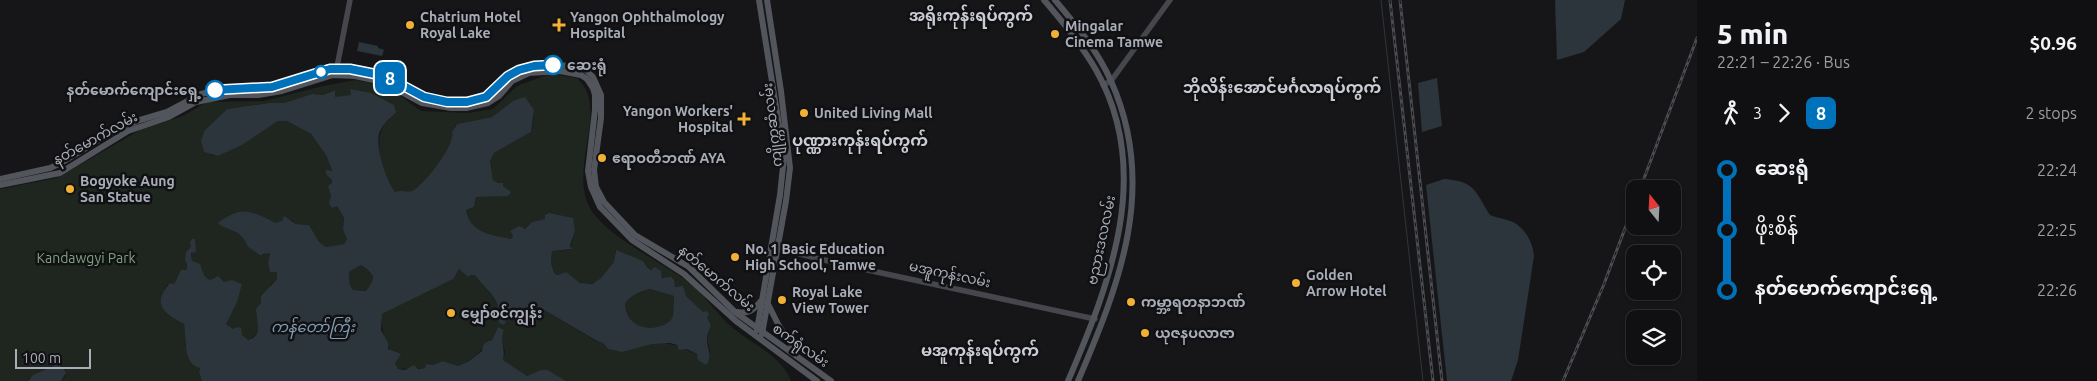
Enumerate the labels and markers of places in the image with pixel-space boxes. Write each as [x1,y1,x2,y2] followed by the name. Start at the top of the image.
[420,9,521,41] place label: Chatrium Hotel Royal Lake
[570,9,725,41] place label: Yangon Ophthalmology Hospital
[552,18,566,32] marker: Yangon Ophthalmology Hospital
[1065,18,1163,50] place label: Mingalar Cinema Tamwe
[404,19,416,31] marker: Chatrium Hotel Royal Lake
[1049,28,1061,40] marker: Mingalar Cinema Tamwe
[543,55,563,75] marker: ဆေးရုံ
[567,57,607,77] place label: ဆေးရုံ
[314,65,328,79] unlabelled marker
[67,80,201,102] place label: နတ်မောက်ကျောင်းရှေ့
[205,80,225,100] marker: နတ်မောက်ကျောင်းရှေ့
[623,103,733,135] place label: Yangon Workers' Hospital
[814,105,933,121] place label: United Living Mall
[798,107,810,119] marker: United Living Mall
[737,112,751,126] marker: Yangon Workers' Hospital
[612,148,726,170] place label: ဧရာဝတီဘဏ် AYA
[596,152,608,164] marker: ဧရာဝတီဘဏ် AYA
[80,173,175,205] place label: Bogyoke Aung San Statue
[64,183,76,195] marker: Bogyoke Aung San Statue
[745,241,885,273] place label: No. 1 Basic Education High School, Tamwe
[729,251,741,263] marker: No. 1 Basic Education High School, Tamwe
[1306,267,1387,299] place label: Golden Arrow Hotel
[1290,277,1302,289] marker: Golden Arrow Hotel
[792,284,869,316] place label: Royal Lake View Tower
[1141,292,1245,314] place label: ကမ္ဘာ့ရတနာဘဏ်
[776,294,788,306] marker: Royal Lake View Tower
[1125,296,1137,308] marker: ကမ္ဘာ့ရတနာဘဏ်
[461,303,542,326] place label: မျှော်စင်ကျွန်း
[445,307,457,319] marker: မျှော်စင်ကျွန်း
[1155,325,1235,345] place label: ယုဇနပလာဇာ
[1139,327,1151,339] marker: ယုဇနပလာဇာ

